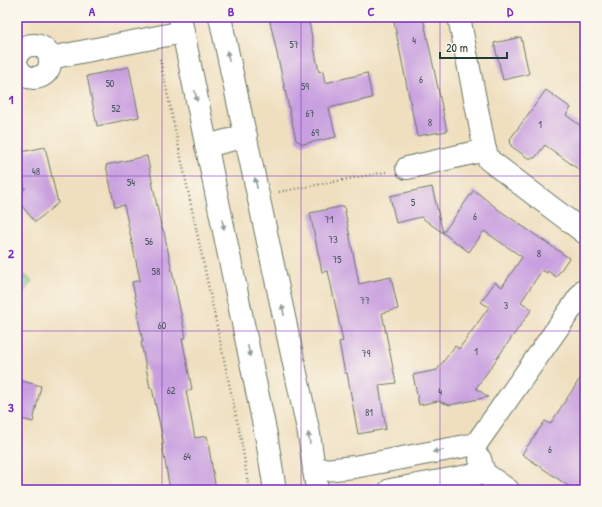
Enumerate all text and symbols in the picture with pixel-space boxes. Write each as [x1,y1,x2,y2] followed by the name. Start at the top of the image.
[89,2,96,20] text: A
[228,2,235,20] text: B
[367,2,375,20] text: C
[507,2,514,20] text: D
[412,34,416,47] house number: 4
[440,34,507,60] scale bar
[289,38,299,51] house number: 57
[446,39,468,56] text: 20 m
[225,50,231,62] one-way arrow
[419,73,423,86] house number: 6
[106,77,115,90] house number: 50
[301,80,309,93] house number: 59
[9,90,14,108] text: 1
[194,90,200,102] one-way arrow
[112,102,121,115] house number: 52
[306,107,315,120] house number: 67
[428,116,432,129] house number: 8
[538,118,542,131] house number: 1
[311,126,319,139] house number: 69
[32,165,40,178] house number: 48
[127,176,135,189] house number: 54
[253,177,259,189] one-way arrow
[411,196,416,209] house number: 5
[473,210,477,223] house number: 6
[325,213,334,226] house number: 71
[220,217,226,230] one-way arrow
[328,233,338,246] house number: 73
[145,235,153,248] house number: 56
[8,244,15,262] text: 2
[537,247,541,260] house number: 8
[332,253,342,266] house number: 75
[152,265,160,278] house number: 58
[360,294,370,307] house number: 77
[504,299,509,312] house number: 3
[280,304,286,316] one-way arrow
[158,319,167,332] house number: 60
[246,345,252,357] one-way arrow
[474,345,478,358] house number: 1
[362,347,371,360] house number: 79
[167,384,176,397] house number: 62
[438,385,442,398] house number: 4
[8,398,14,416] text: 3
[365,406,373,419] house number: 81
[306,431,312,444] one-way arrow
[548,443,552,456] house number: 6
[432,448,444,454] one-way arrow
[183,450,191,463] house number: 64

